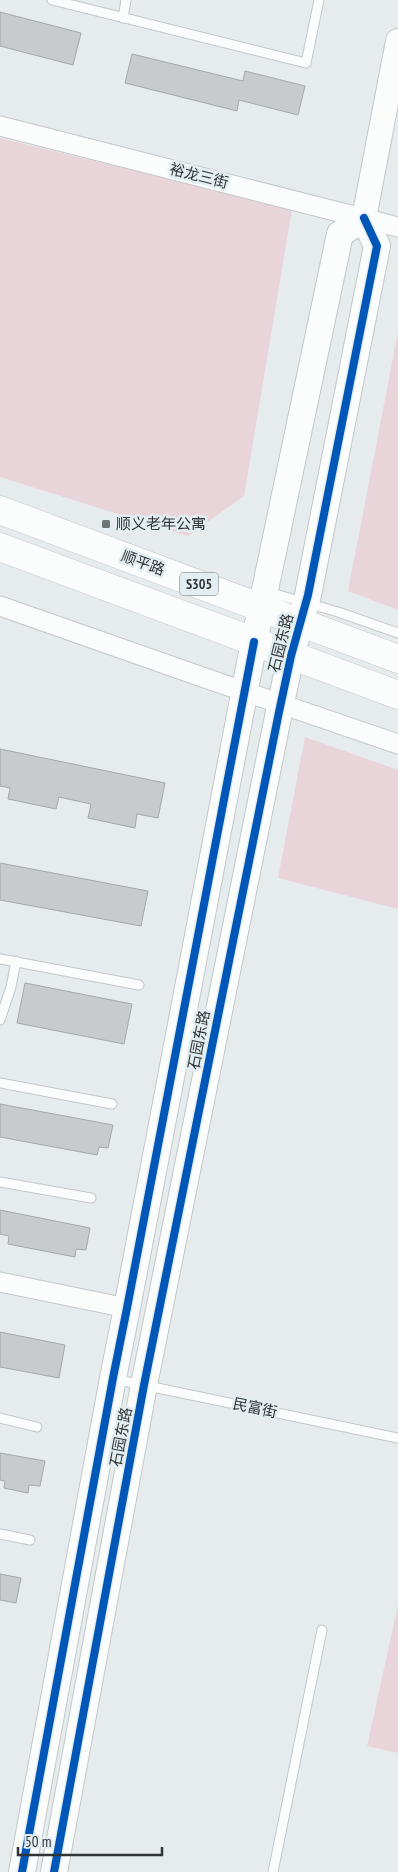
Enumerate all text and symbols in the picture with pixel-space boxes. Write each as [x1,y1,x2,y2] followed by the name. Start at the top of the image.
[168,159,231,192] street label: 裕龙三街
[116,514,206,533] place label: 顺义老年公寓
[100,518,112,530] marker: 顺义老年公寓
[119,546,168,579] street label: 顺平路
[180,572,218,596] road number: S305
[264,611,297,674] street label: 石园东路
[183,1009,214,1071] street label: 石园东路
[231,1394,279,1421] street label: 民富街
[105,1406,136,1468] street label: 石园东路
[18,1824,161,1856] scale bar
[25,1832,51,1851] text: 50 m

